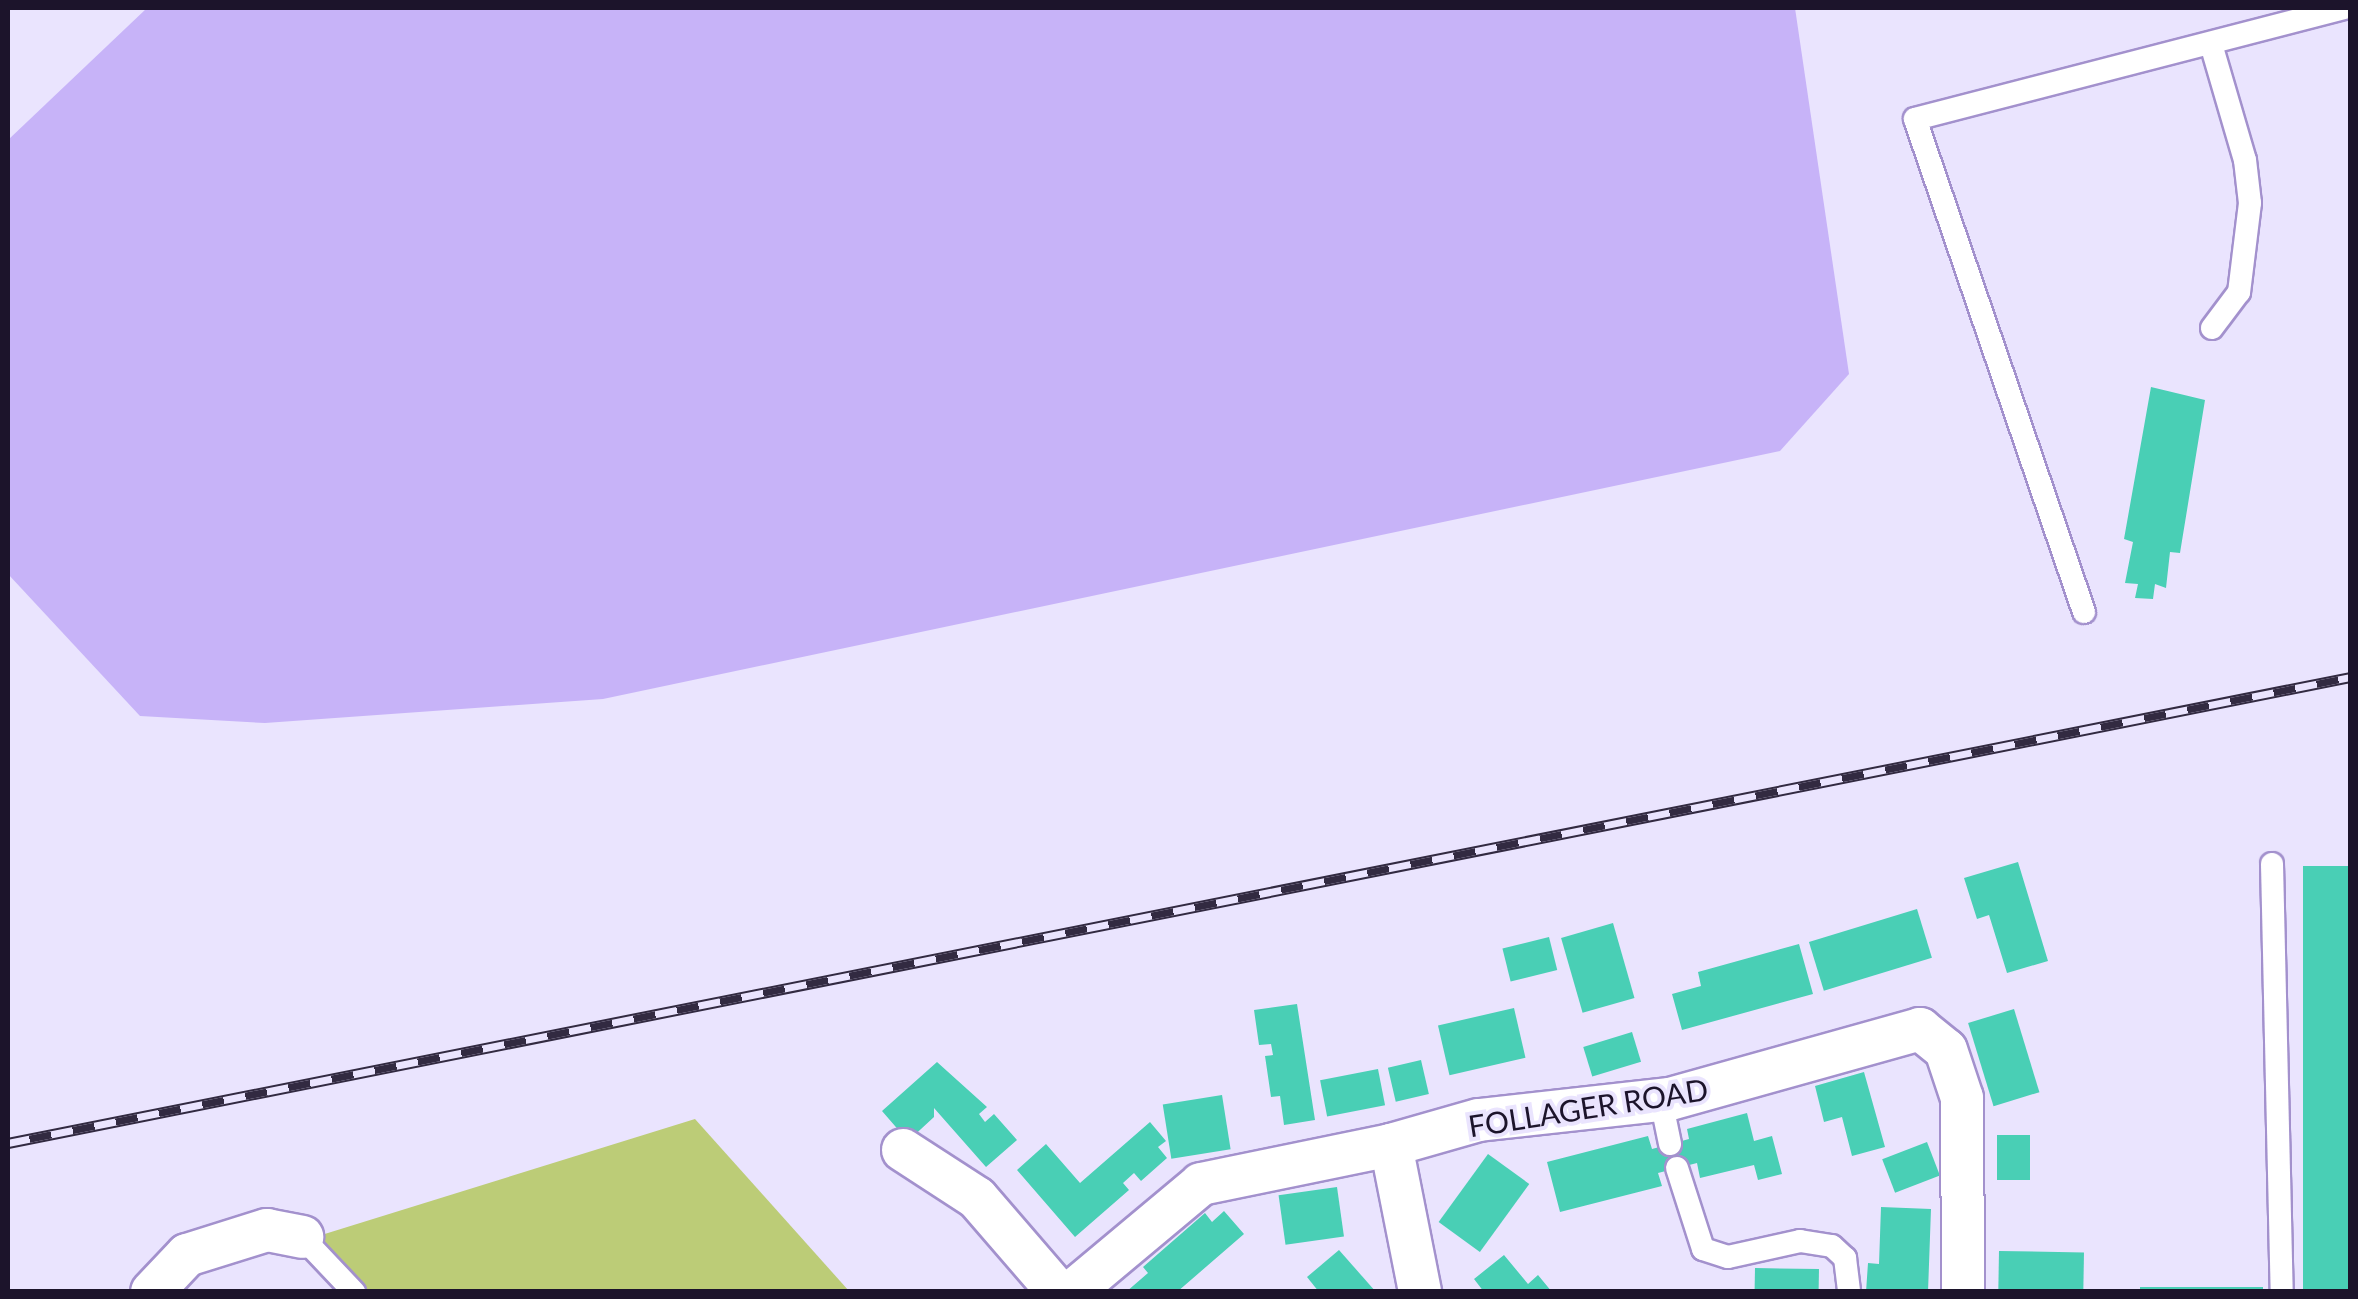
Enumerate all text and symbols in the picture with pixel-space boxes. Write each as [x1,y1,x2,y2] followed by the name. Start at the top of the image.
[1466,1070,1710,1144] street label: FOLLAGER ROAD

